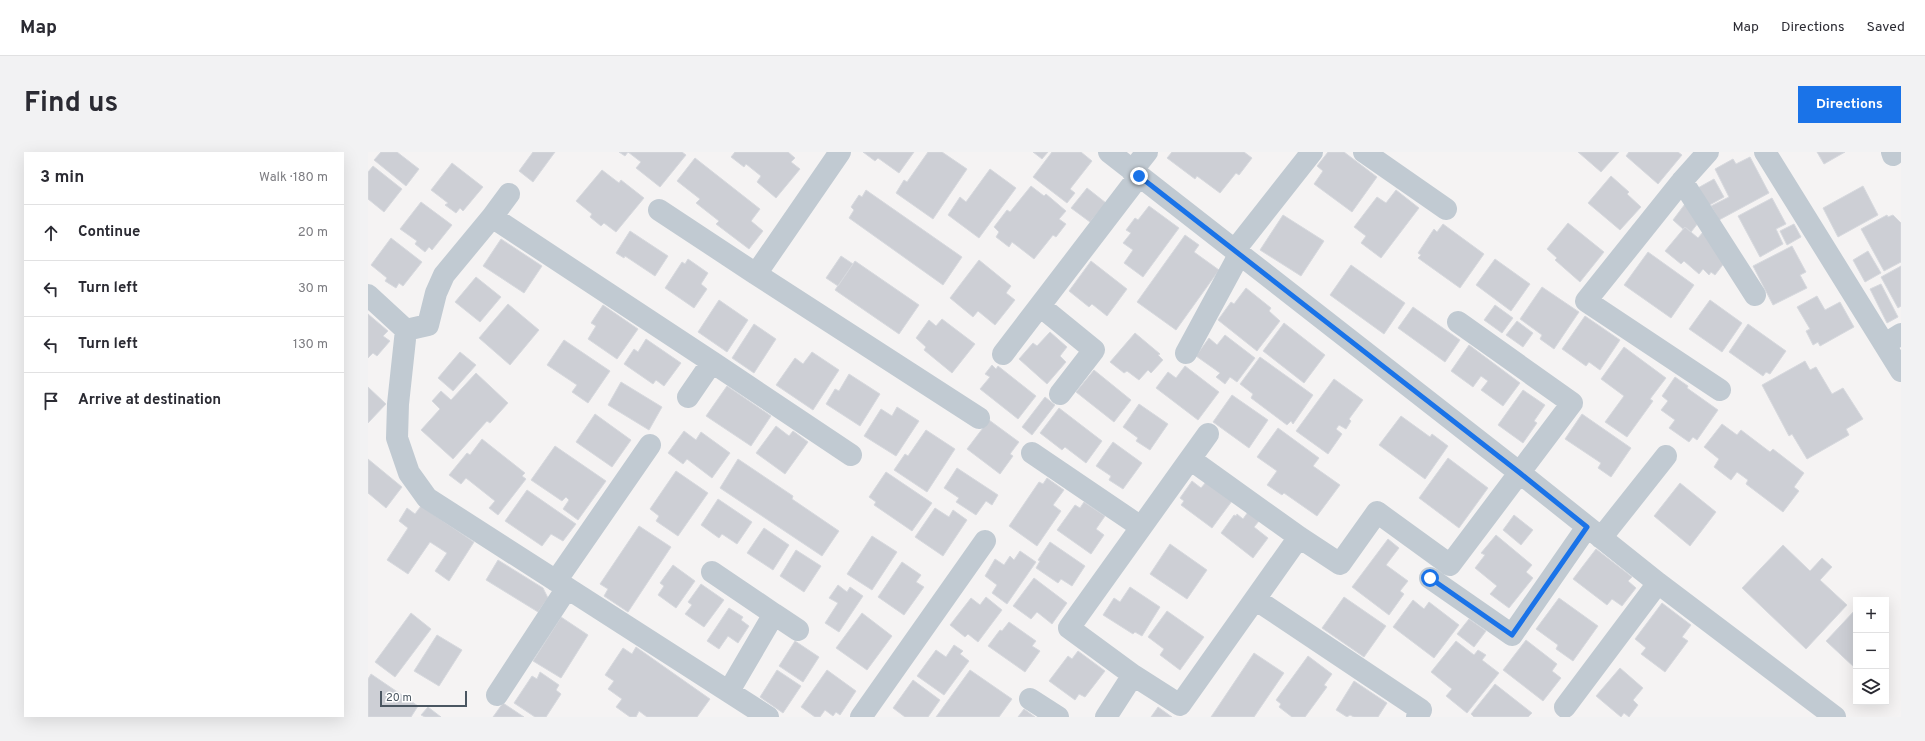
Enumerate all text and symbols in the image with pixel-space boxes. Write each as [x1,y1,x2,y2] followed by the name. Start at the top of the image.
[20,16,57,40] text: Map
[1733,19,1759,36] text: Map
[1781,19,1845,36] text: Directions
[1867,19,1905,36] text: Saved
[24,86,118,122] text: Find us
[1798,86,1901,123] button: Directions
[40,167,84,189] text: 3 min
[1130,167,1148,185] route end
[259,170,328,186] text: Walk · 180 m
[40,222,62,244] icon: ahead
[78,223,140,242] text: Continue
[298,225,328,241] text: 20 m
[40,278,62,300] icon: left
[78,279,138,298] text: Turn left
[298,281,328,297] text: 30 m
[40,334,62,356] icon: left
[78,335,138,354] text: Turn left
[293,337,328,353] text: 130 m
[40,390,62,412] icon: arrive
[78,391,221,410] text: Arrive at destination
[1421,569,1439,587] route start
[1853,597,1889,705] map controls
[1853,597,1889,633] button: +
[1853,633,1889,669] button: −
[1853,669,1889,705] button: layers
[380,689,467,708] scale bar
[386,691,412,705] text: 20 m

